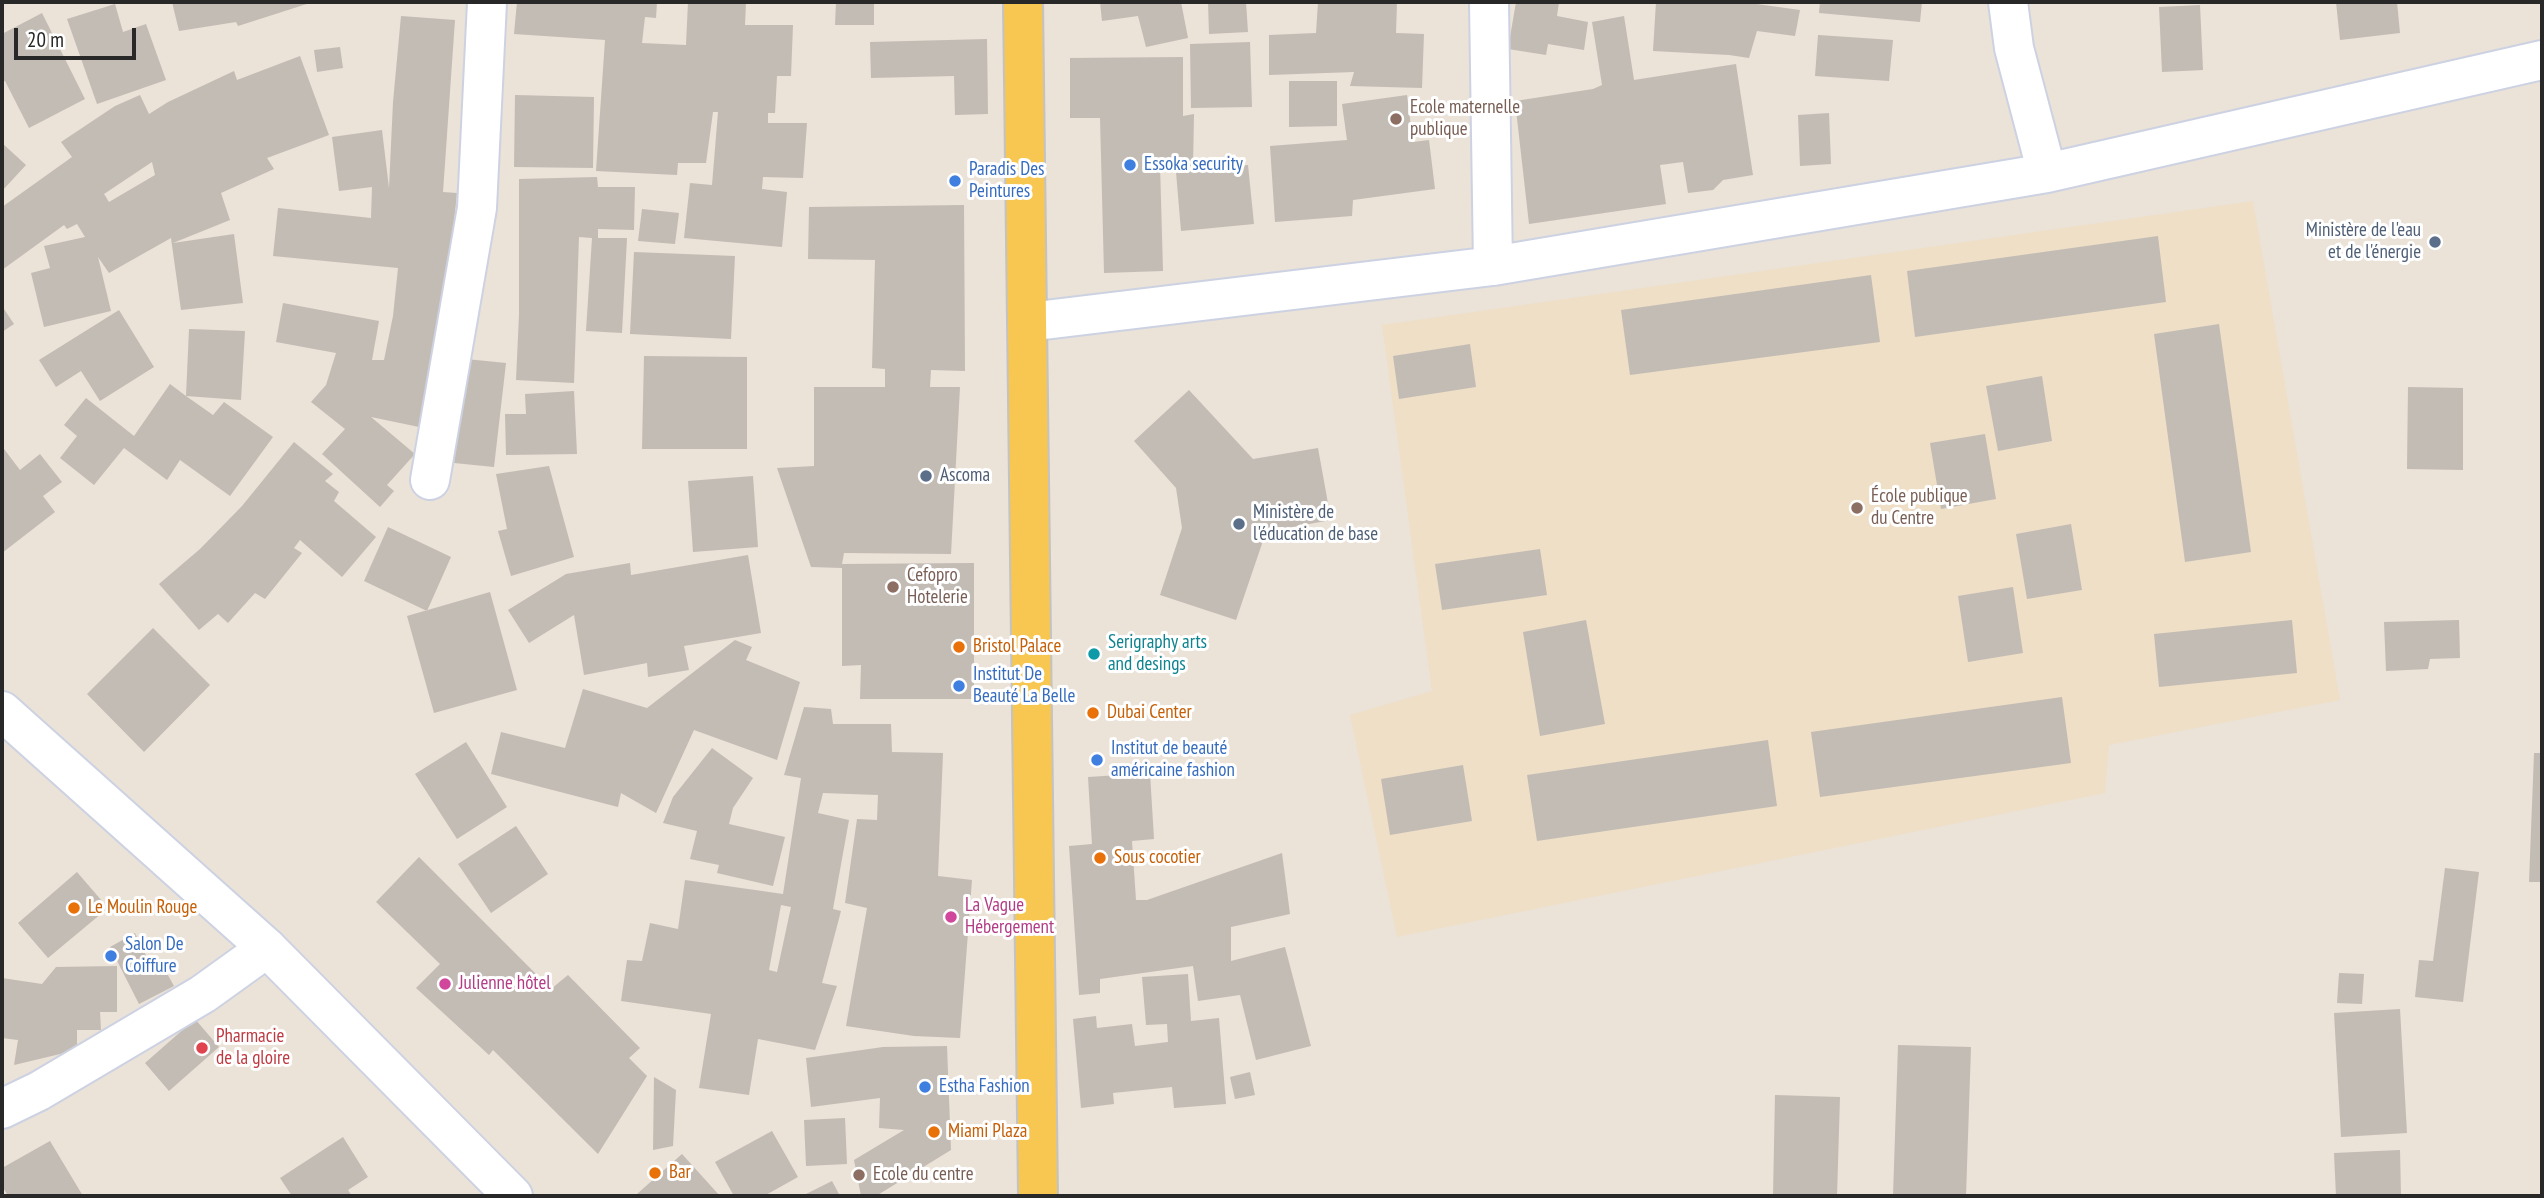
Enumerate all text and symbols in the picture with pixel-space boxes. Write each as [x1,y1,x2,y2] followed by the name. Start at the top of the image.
[18,14,140,58] scale bar
[27,26,64,53] text: 20 m
[1410,97,1520,141] place label: Ecole maternelle publique
[1388,111,1404,127] marker: Ecole maternelle publique
[1144,154,1243,176] place label: Essoka security
[1122,157,1138,173] marker: Essoka security
[969,159,1045,203] place label: Paradis Des Peintures
[947,173,963,189] marker: Paradis Des Peintures
[2306,220,2421,264] place label: Ministère de l'eau et de l'énergie
[2427,234,2443,250] marker: Ministère de l'eau et de l'énergie
[940,465,990,487] place label: Ascoma
[918,468,934,484] marker: Ascoma
[1871,486,1968,530] place label: École publique du Centre
[1849,500,1865,516] marker: École publique du Centre
[1253,502,1378,546] place label: Ministère de l'éducation de base
[1231,516,1247,532] marker: Ministère de l'éducation de base
[907,565,968,609] place label: Cefopro Hotelerie
[885,579,901,595] marker: Cefopro Hotelerie
[1108,632,1207,676] place label: Serigraphy arts and desings
[973,636,1061,658] place label: Bristol Palace
[951,639,967,655] marker: Bristol Palace
[1086,646,1102,662] marker: Serigraphy arts and desings
[973,664,1075,708] place label: Institut De Beauté La Belle
[951,678,967,694] marker: Institut De Beauté La Belle
[1107,702,1192,724] place label: Dubai Center
[1085,705,1101,721] marker: Dubai Center
[1111,738,1235,782] place label: Institut de beauté américaine fashion
[1089,752,1105,768] marker: Institut de beauté américaine fashion
[1114,847,1201,869] place label: Sous cocotier
[1092,850,1108,866] marker: Sous cocotier
[965,895,1054,939] place label: La Vague Hébergement
[88,897,197,919] place label: Le Moulin Rouge
[66,900,82,916] marker: Le Moulin Rouge
[943,909,959,925] marker: La Vague Hébergement
[125,934,184,978] place label: Salon De Coiffure
[103,948,119,964] marker: Salon De Coiffure
[459,973,551,995] place label: Julienne hôtel
[437,976,453,992] marker: Julienne hôtel
[216,1026,290,1070] place label: Pharmacie de la gloire
[194,1040,210,1056] marker: Pharmacie de la gloire
[939,1076,1030,1098] place label: Estha Fashion
[917,1079,933,1095] marker: Estha Fashion
[948,1121,1027,1143] place label: Miami Plaza
[926,1124,942,1140] marker: Miami Plaza
[669,1162,691,1184] place label: Bar
[873,1164,974,1186] place label: Ecole du centre
[647,1165,663,1181] marker: Bar
[851,1167,867,1183] marker: Ecole du centre

